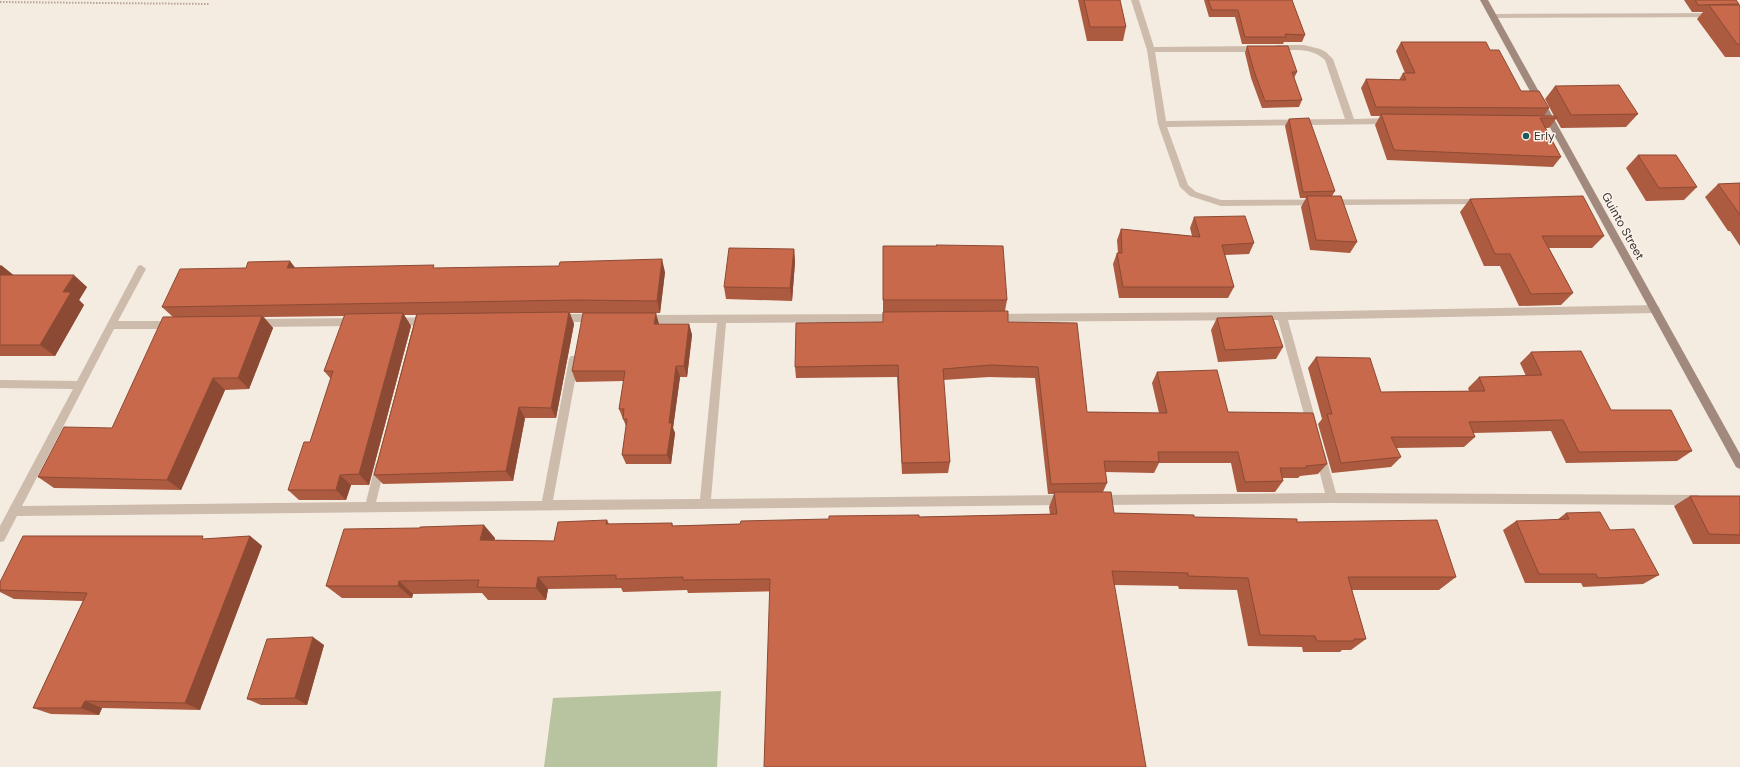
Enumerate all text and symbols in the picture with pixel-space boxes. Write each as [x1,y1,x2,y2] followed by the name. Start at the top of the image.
[1534,128,1555,144] place label: Erly
[1521,131,1531,141] marker: Erly
[1598,190,1648,263] street label: Guinto Street

